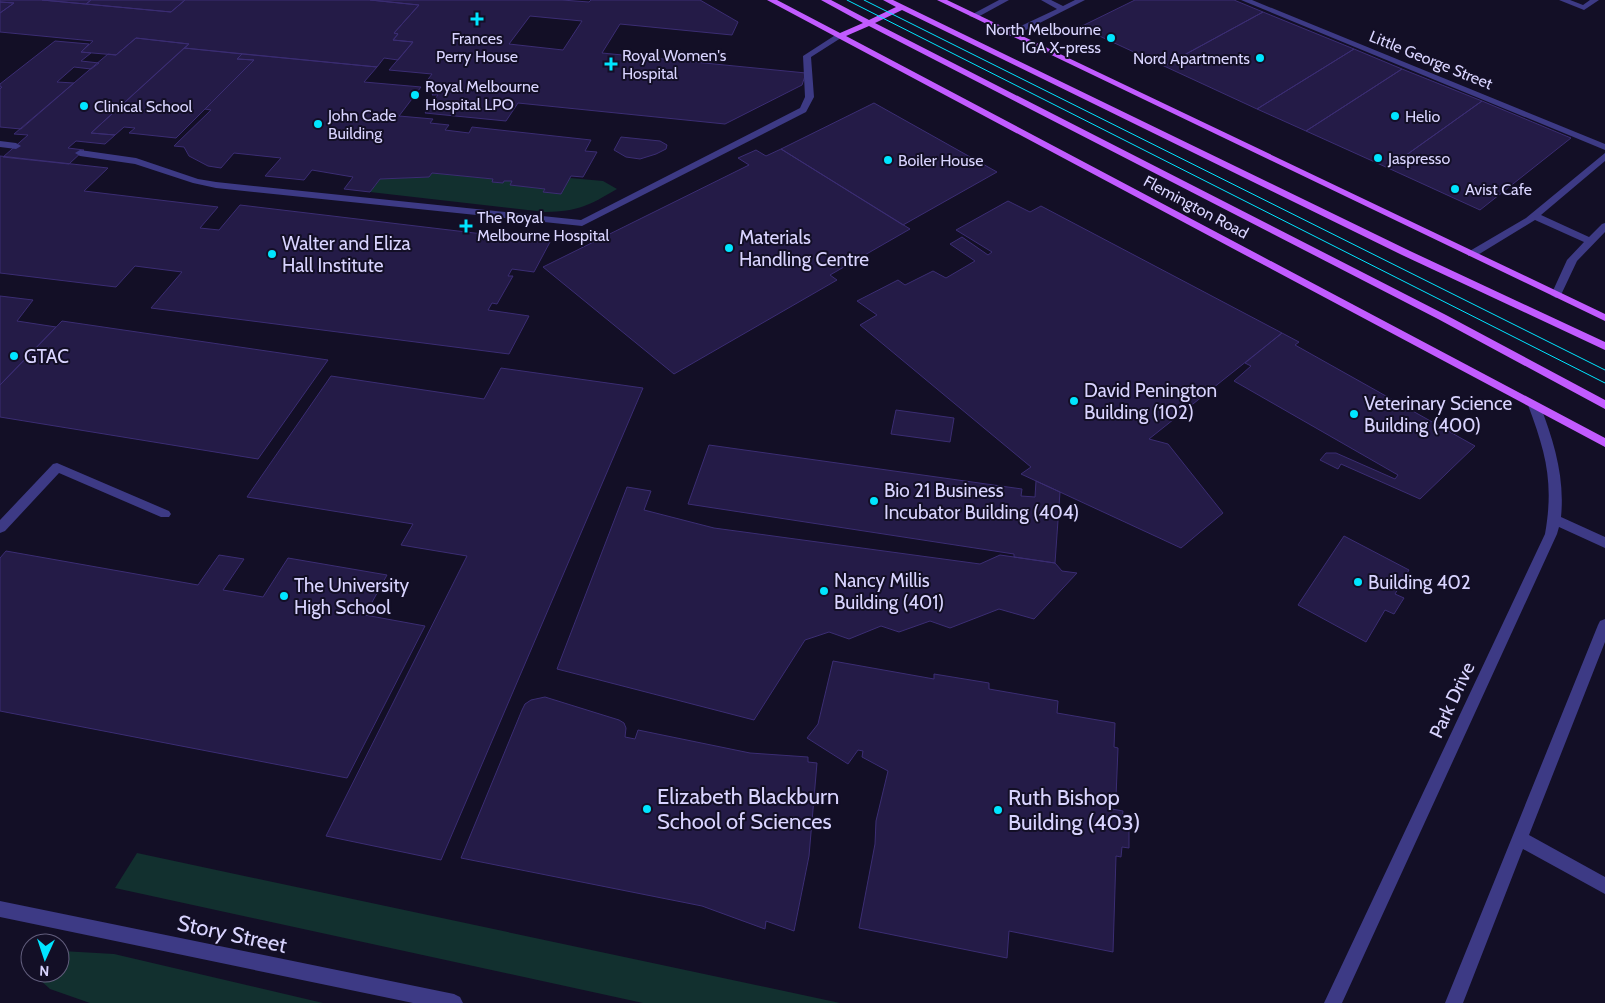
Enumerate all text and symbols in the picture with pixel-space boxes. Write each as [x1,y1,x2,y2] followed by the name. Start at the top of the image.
[470,12,484,26] marker: Frances Perry House
[985,20,1101,57] place label: North Melbourne IGA X-press
[1367,27,1496,94] street label: Little George Street
[436,29,518,66] place label: Frances Perry House
[1105,32,1117,44] marker: North Melbourne IGA X-press
[622,46,727,83] place label: Royal Women's Hospital
[1133,49,1250,68] place label: Nord Apartments
[1254,52,1266,64] marker: Nord Apartments
[604,57,618,71] marker: Royal Women's Hospital
[425,77,539,114] place label: Royal Melbourne Hospital LPO
[409,89,421,101] marker: Royal Melbourne Hospital LPO
[94,97,193,116] place label: Clinical School
[78,100,90,112] marker: Clinical School
[327,106,396,143] place label: John Cade Building
[1405,107,1440,126] place label: Helio
[1389,110,1401,122] marker: Helio
[312,118,324,130] marker: John Cade Building
[1387,149,1450,168] place label: Jaspresso
[898,151,983,170] place label: Boiler House
[1372,152,1384,164] marker: Jaspresso
[882,154,894,166] marker: Boiler House
[1140,171,1252,243] street label: Flemington Road
[1465,180,1532,199] place label: Avist Cafe
[1449,183,1461,195] marker: Avist Cafe
[477,208,609,245] place label: The Royal Melbourne Hospital
[459,219,473,233] marker: The Royal Melbourne Hospital
[739,226,869,271] place label: Materials Handling Centre
[282,232,411,277] place label: Walter and Eliza Hall Institute
[723,242,735,254] marker: Materials Handling Centre
[266,248,278,260] marker: Walter and Eliza Hall Institute
[24,345,69,368] place label: GTAC
[8,350,20,362] marker: GTAC
[1084,379,1217,424] place label: David Penington Building (102)
[1364,392,1512,437] place label: Veterinary Science Building (400)
[1068,395,1080,407] marker: David Penington Building (102)
[1348,408,1360,420] marker: Veterinary Science Building (400)
[884,479,1079,524] place label: Bio 21 Business Incubator Building (404)
[868,495,880,507] marker: Bio 21 Business Incubator Building (404)
[834,569,944,614] place label: Nancy Millis Building (401)
[1368,571,1471,594] place label: Building 402
[294,574,410,619] place label: The University High School
[1352,576,1364,588] marker: Building 402
[818,585,830,597] marker: Nancy Millis Building (401)
[278,590,290,602] marker: The University High School
[1424,658,1480,742] street label: Park Drive
[657,783,839,835] place label: Elizabeth Blackburn School of Sciences
[1008,784,1140,836] place label: Ruth Bishop Building (403)
[641,803,653,815] marker: Elizabeth Blackburn School of Sciences
[992,804,1004,816] marker: Ruth Bishop Building (403)
[175,909,290,959] street label: Story Street
[20,933,70,983] north arrow
[39,962,50,980] text: N

